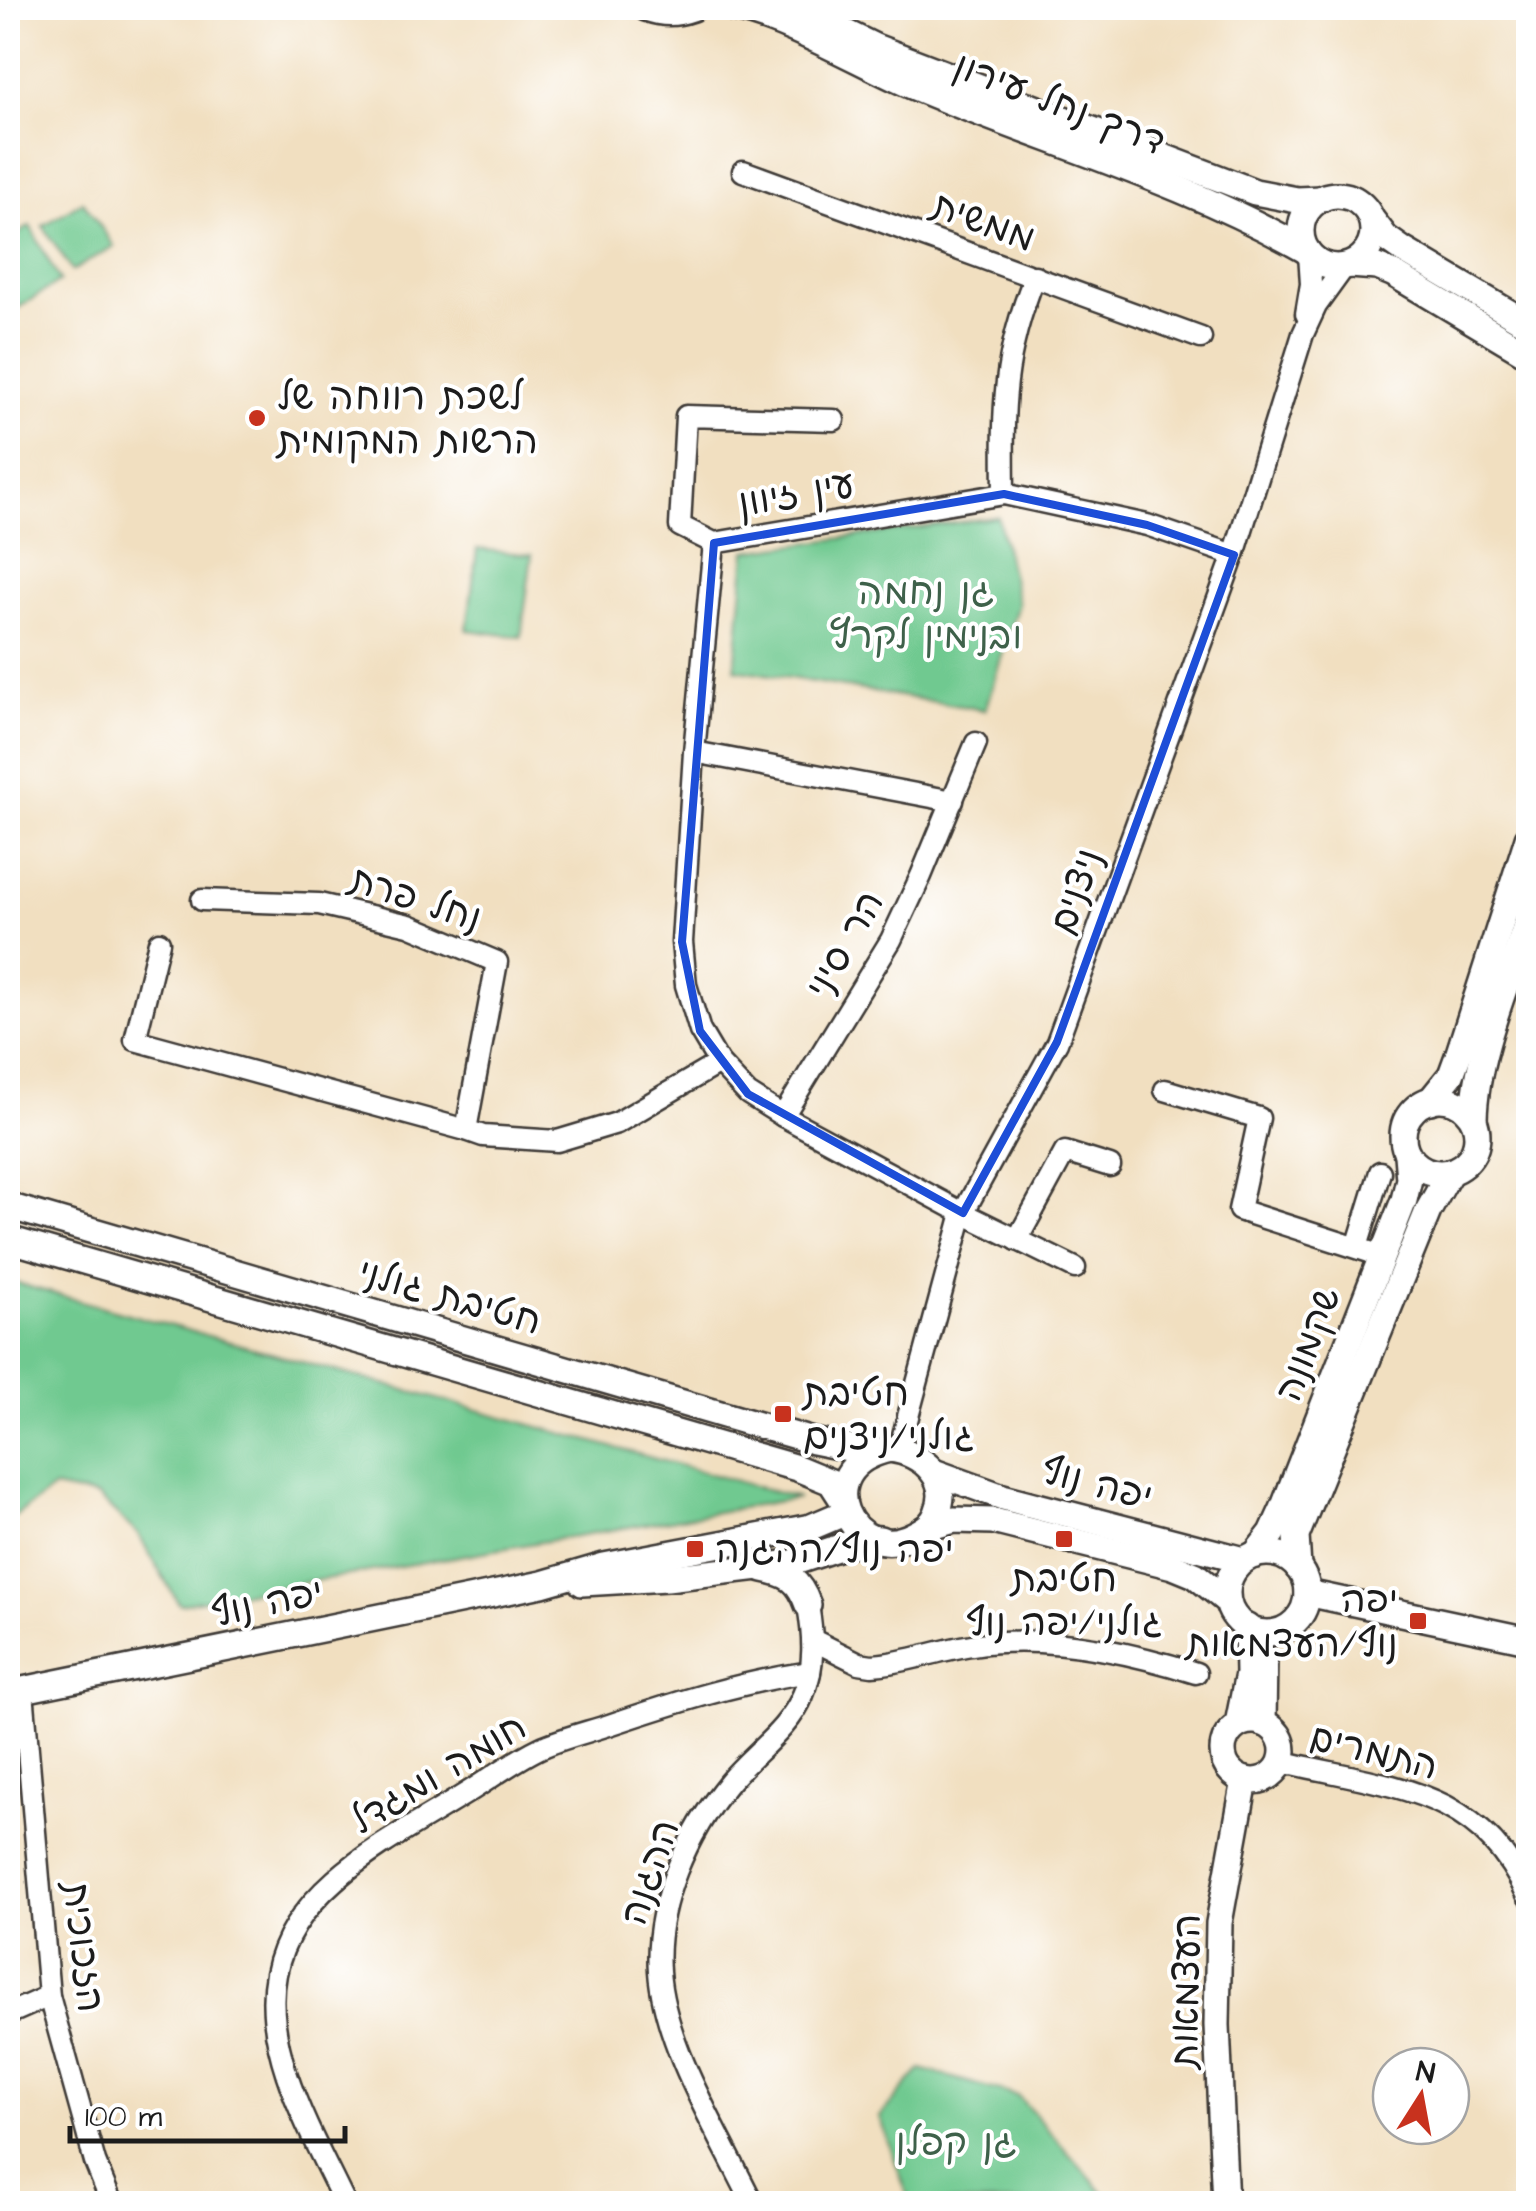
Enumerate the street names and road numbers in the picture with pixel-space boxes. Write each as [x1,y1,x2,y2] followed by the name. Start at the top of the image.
[946,41,1172,169] street label: דרך נחל עירון
[922,179,1042,266] street label: ממשית
[734,459,859,531] street label: עין זיוון
[1038,842,1116,942] street label: ניצנים
[341,854,488,946] street label: נחל פרת
[794,882,897,1008] street label: הר סיני
[352,1247,547,1349] street label: חטיבת גולני
[1263,1280,1354,1409] street label: שקמונה
[1035,1445,1158,1525] street label: יפה נוף
[207,1567,328,1641] street label: יפה נוף
[342,1702,536,1847] street label: חומה ומגדל
[1304,1712,1443,1794] street label: התמרים
[609,1813,693,1933] street label: ההגנה
[48,1877,116,2015] street label: הזכוכית
[1160,1913,1214,2071] street label: העצמאות

